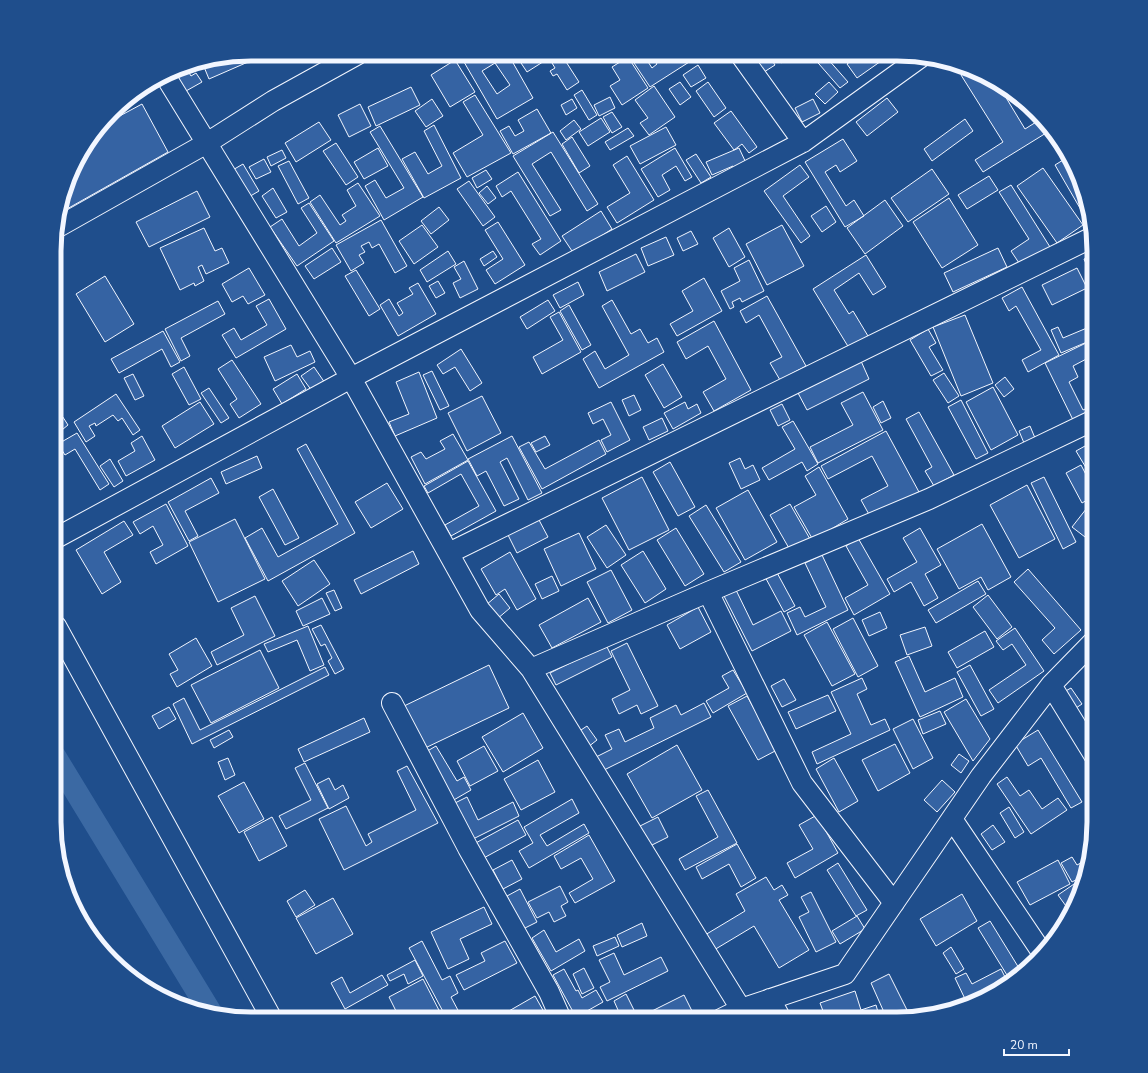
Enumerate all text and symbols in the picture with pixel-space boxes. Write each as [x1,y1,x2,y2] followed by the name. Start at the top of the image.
[1004,1031,1069,1057] scale bar
[1010,1037,1038,1053] text: 20 m

